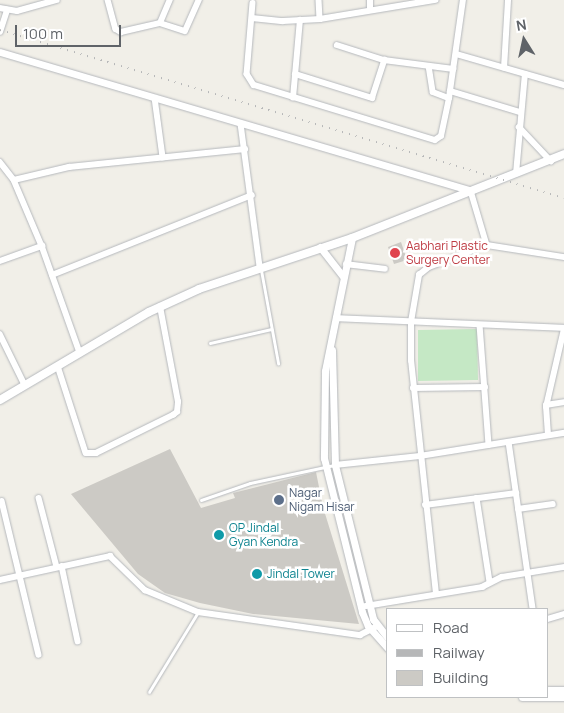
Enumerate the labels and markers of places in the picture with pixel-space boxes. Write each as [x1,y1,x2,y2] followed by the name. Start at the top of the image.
[406,239,490,267] place label: Aabhari Plastic Surgery Center
[388,246,402,260] marker: Aabhari Plastic Surgery Center
[289,486,355,514] place label: Nagar Nigam Hisar
[273,494,285,506] marker: Nagar Nigam Hisar
[229,521,298,549] place label: OP Jindal Gyan Kendra
[213,529,225,541] marker: OP Jindal Gyan Kendra
[267,567,335,581] place label: Jindal Tower
[251,568,263,580] marker: Jindal Tower

